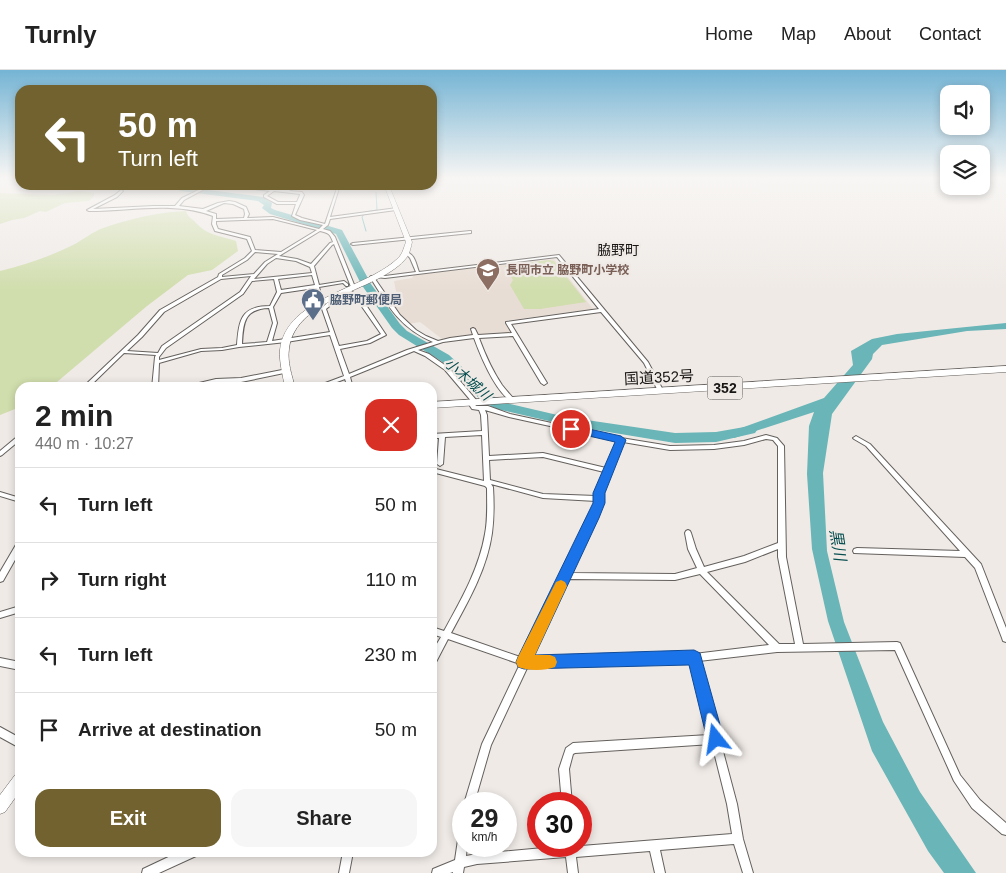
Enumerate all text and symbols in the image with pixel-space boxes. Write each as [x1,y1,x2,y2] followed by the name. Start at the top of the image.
[25,21,97,48] text: Turnly
[705,24,753,44] text: Home
[781,24,816,44] text: Map
[844,24,891,44] text: About
[919,24,981,44] text: Contact
[940,85,990,195] map controls
[940,85,990,135] button: sound
[35,105,100,170] icon: left
[118,105,198,144] text: 50 m
[940,145,990,195] button: layers
[118,146,198,171] text: Turn left
[597,242,639,258] district label: 脇野町
[475,257,501,291] school or university icon: 長岡市立 脇野町小学校
[506,263,629,277] place label: 長岡市立 脇野町小学校
[300,287,326,321] public building icon: 脇野町郵便局
[330,293,402,307] place label: 脇野町郵便局
[442,355,496,405] water label: 小木城川
[624,367,694,387] street label: 国道352号
[708,376,742,400] road number: 352
[35,399,113,432] text: 2 min
[365,399,417,451] button: close
[550,408,592,450] pin
[557,415,585,443] icon: arrive
[35,435,134,452] text: 440 m · 10:27
[35,491,63,519] icon: left
[78,494,153,515] text: Turn left
[375,494,417,515] text: 50 m
[827,528,849,564] water label: 黒川
[35,566,63,594] icon: right
[78,569,166,590] text: Turn right
[366,569,417,590] text: 110 m
[35,641,63,669] icon: left
[78,644,153,665] text: Turn left
[364,644,417,665] text: 230 m
[689,712,741,764] position arrow
[35,716,63,744] icon: arrive
[78,719,262,740] text: Arrive at destination
[375,719,417,740] text: 50 m
[35,789,221,847] button: Exit
[231,789,417,847] button: Share
[527,792,592,857] speed limit sign: 30
[471,804,498,832] text: 29
[471,830,498,844] text: km/h

